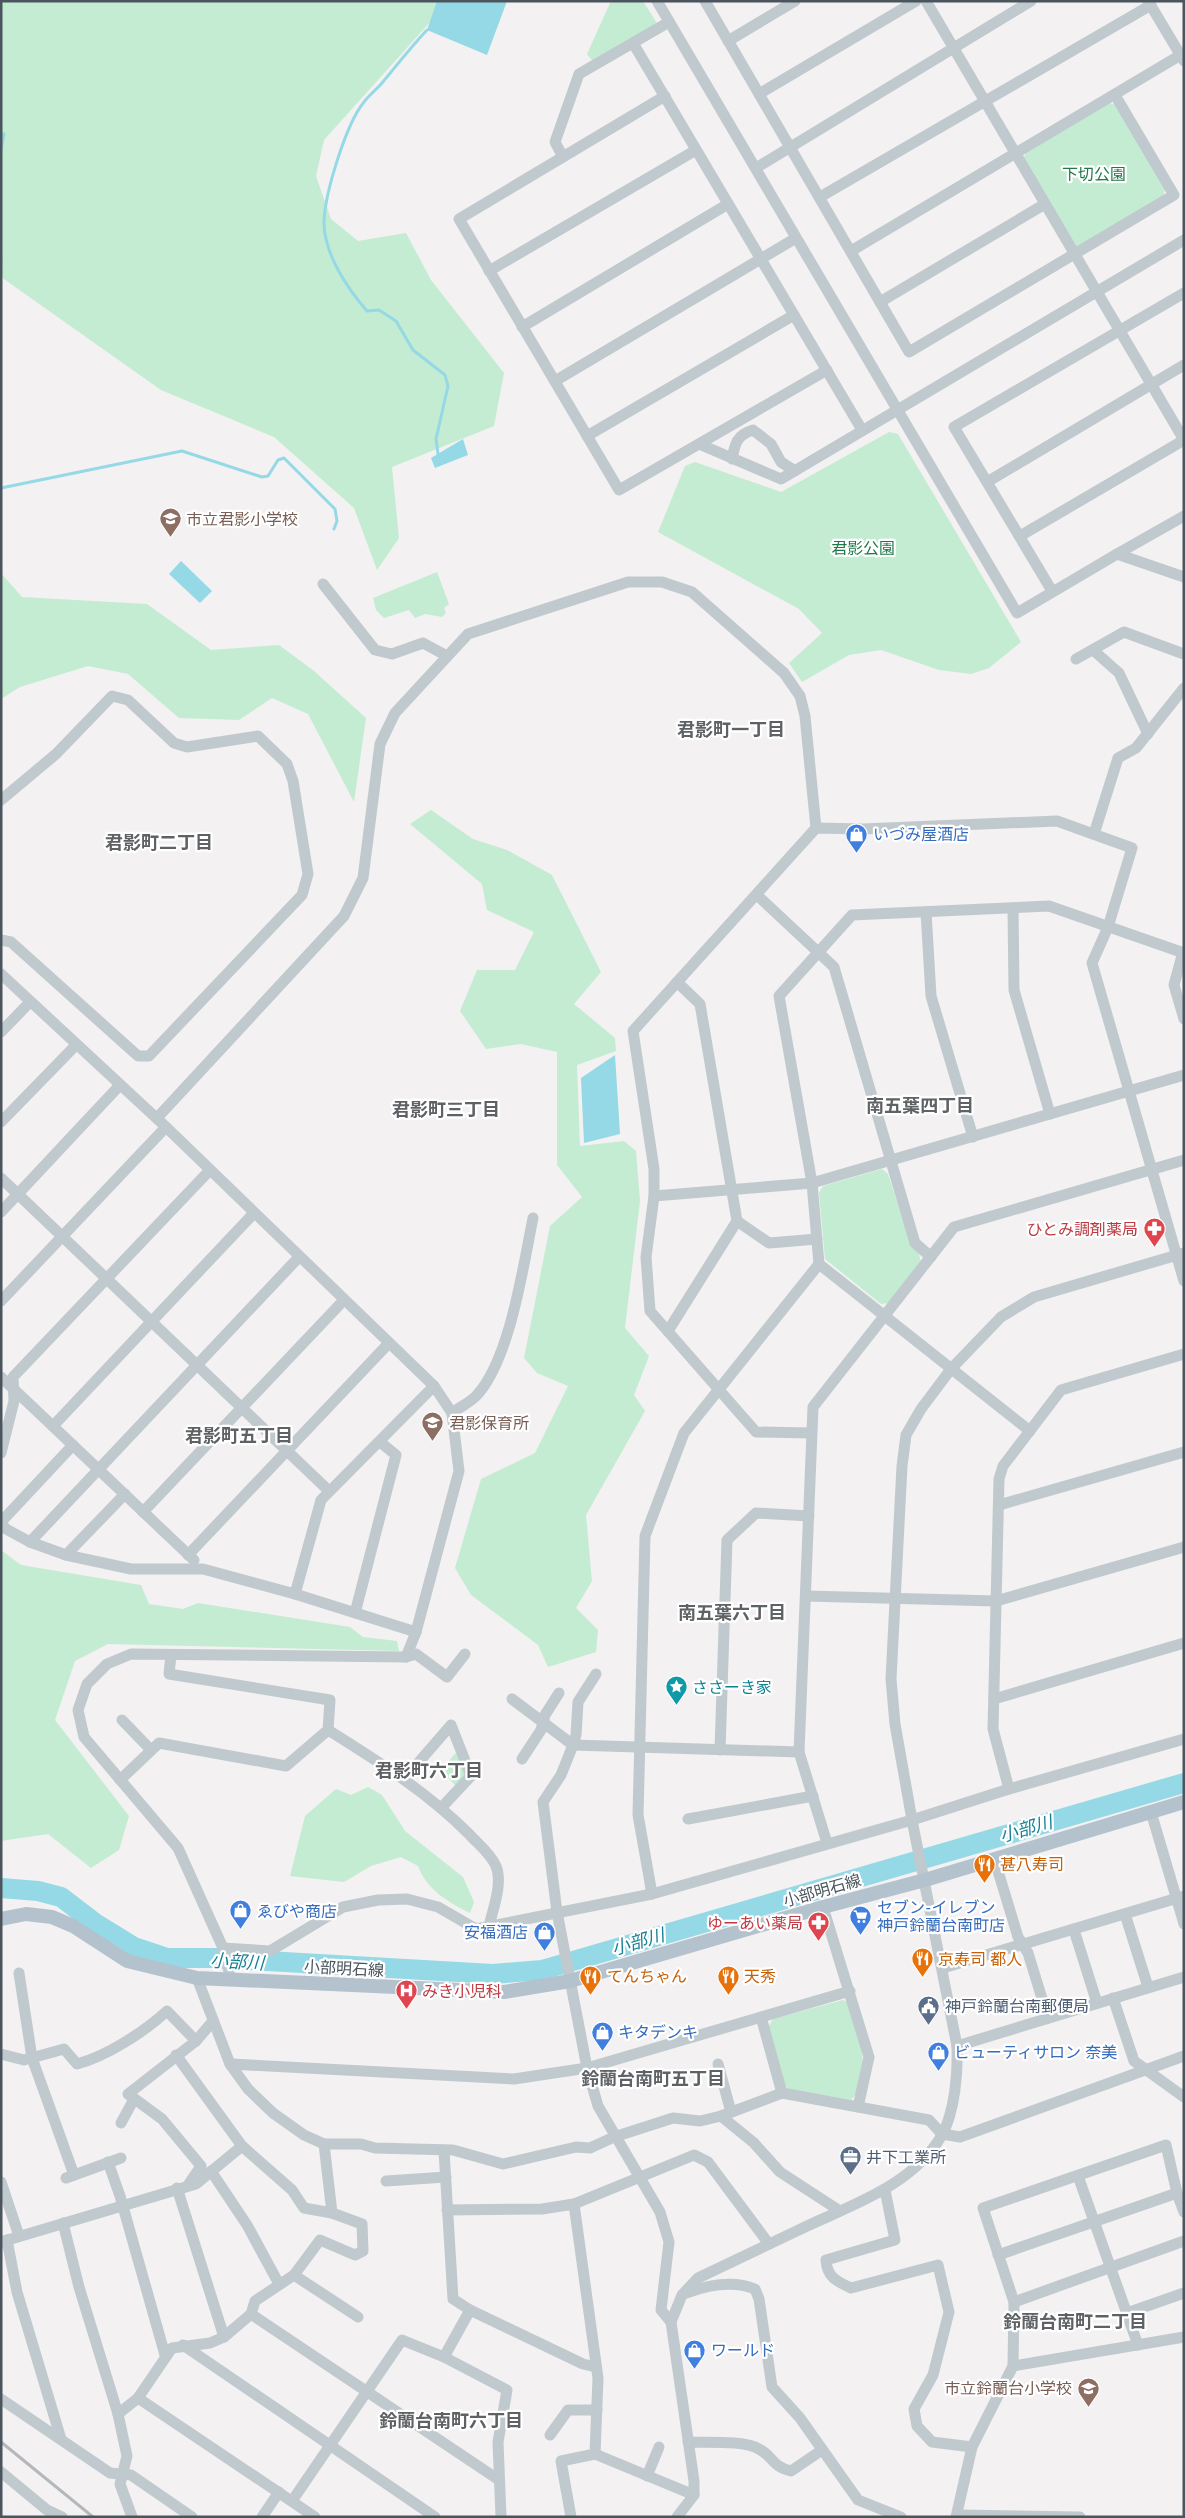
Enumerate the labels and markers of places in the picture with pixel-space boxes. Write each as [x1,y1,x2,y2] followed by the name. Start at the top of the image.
[158,507,182,538] school or university icon: 市立君影小学校
[186,510,298,530] place label: 市立君影小学校
[845,822,869,853] shop icon: いづみ屋酒店
[873,825,969,845] place label: いづみ屋酒店
[1142,1217,1166,1248] pharmacy icon: ひとみ調剤薬局
[1026,1220,1138,1240] place label: ひとみ調剤薬局
[421,1411,445,1442] school or university icon: 君影保育所
[449,1414,529,1434] place label: 君影保育所
[664,1675,688,1706] place icon: ささーき家
[692,1678,772,1698] place label: ささーき家
[972,1852,996,1883] restaurant icon: 甚八寿司
[1000,1855,1064,1875] place label: 甚八寿司
[877,1898,1005,1936] place label: セブン-イレブン 神戸鈴蘭台南町店
[229,1899,253,1930] shop icon: ゑびや商店
[257,1902,337,1922] place label: ゑびや商店
[849,1904,873,1935] supermarket icon: セブン-イレブン 神戸鈴蘭台南町店
[807,1911,831,1942] pharmacy icon: ゆーあい薬局
[707,1914,803,1934] place label: ゆーあい薬局
[532,1920,556,1951] shop icon: 安福酒店
[464,1923,528,1943] place label: 安福酒店
[910,1947,934,1978] restaurant icon: 京寿司 都人
[938,1950,1022,1970] place label: 京寿司 都人
[579,1964,603,1995] restaurant icon: てんちゃん
[716,1964,740,1995] restaurant icon: 天秀
[607,1967,687,1987] place label: てんちゃん
[744,1967,776,1987] place label: 天秀
[394,1979,418,2010] hospital icon: みき小児科
[422,1982,502,2002] place label: みき小児科
[917,1994,941,2025] public building icon: 神戸鈴蘭台南郵便局
[945,1997,1089,2017] place label: 神戸鈴蘭台南郵便局
[590,2020,614,2051] shop icon: キタデンキ
[618,2023,698,2043] place label: キタデンキ
[926,2040,950,2071] shop icon: ビューティサロン 奈美
[954,2043,1117,2063] place label: ビューティサロン 奈美
[838,2145,862,2176] office icon: 井下工業所
[866,2148,946,2168] place label: 井下工業所
[683,2338,707,2369] shop icon: ワールド
[711,2341,775,2361] place label: ワールド
[1076,2376,1100,2407] school or university icon: 市立鈴蘭台小学校
[944,2379,1072,2399] place label: 市立鈴蘭台小学校

